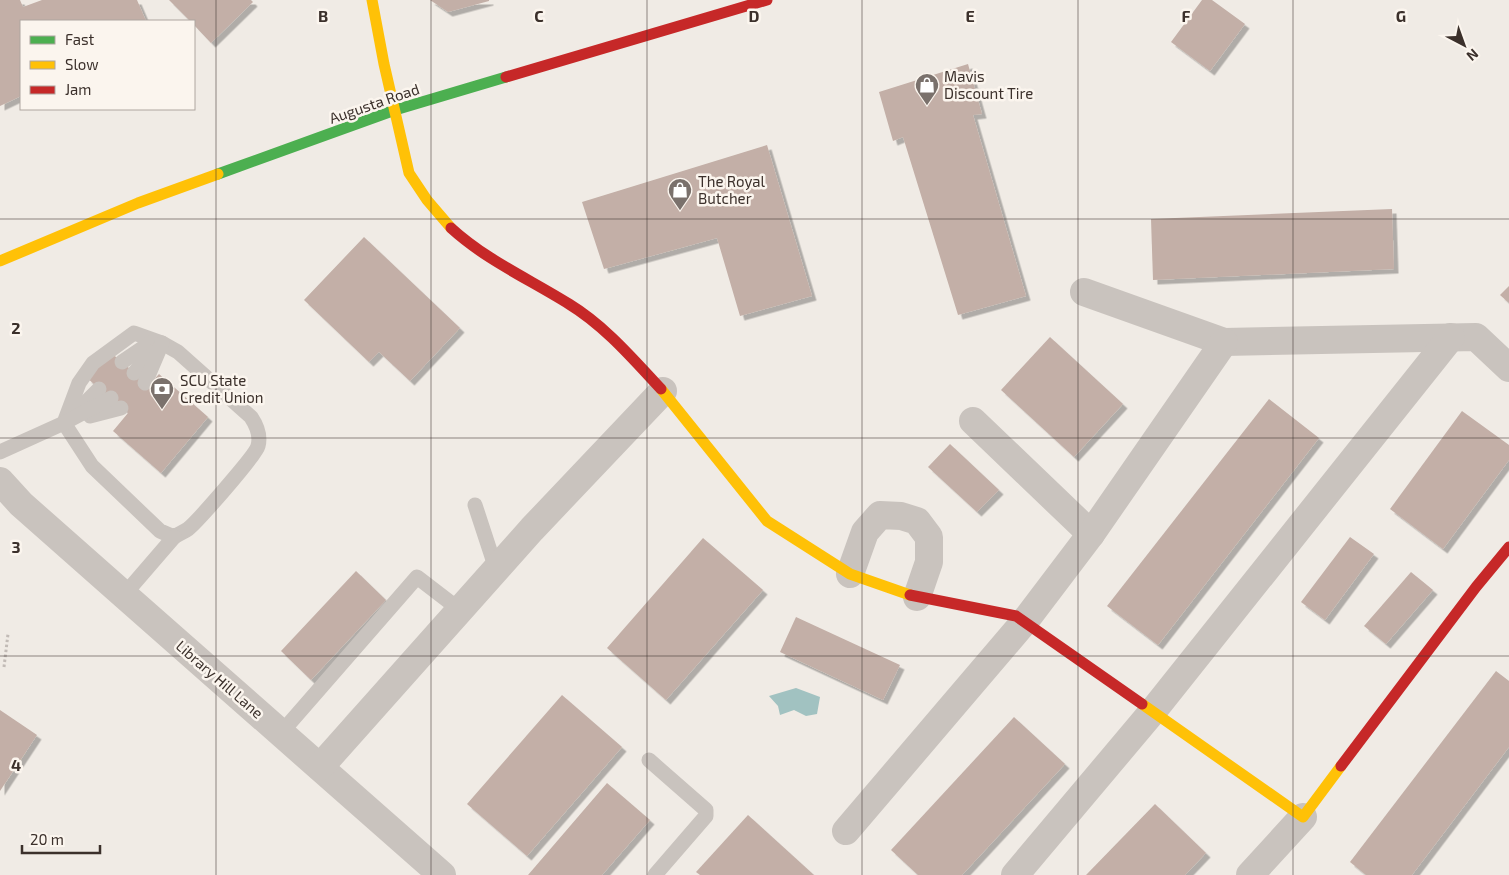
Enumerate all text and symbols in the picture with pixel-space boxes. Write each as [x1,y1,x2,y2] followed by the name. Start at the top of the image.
[318,6,328,25] text: B
[534,6,544,25] text: C
[749,6,760,25] text: D
[965,6,975,25] text: E
[1182,6,1191,25] text: F
[1396,6,1406,25] text: G
[20,20,195,110] legend
[1439,20,1489,70] north arrow
[65,30,95,48] text: Fast
[1463,45,1482,65] text: N
[65,55,99,73] text: Slow
[944,67,1033,102] place label: Mavis Discount Tire
[914,72,940,106] shop icon: Mavis Discount Tire
[327,79,421,127] street label: Augusta Road
[65,80,91,98] text: Jam
[698,172,766,207] place label: The Royal Butcher
[667,177,693,211] shop icon: The Royal Butcher
[11,318,21,337] text: 2
[180,371,263,406] place label: SCU State Credit Union
[149,376,175,410] bank icon: SCU State Credit Union
[11,537,21,556] text: 3
[173,636,267,722] street label: Library Hill Lane
[11,755,21,774] text: 4
[22,822,100,854] scale bar
[30,830,64,848] text: 20 m

